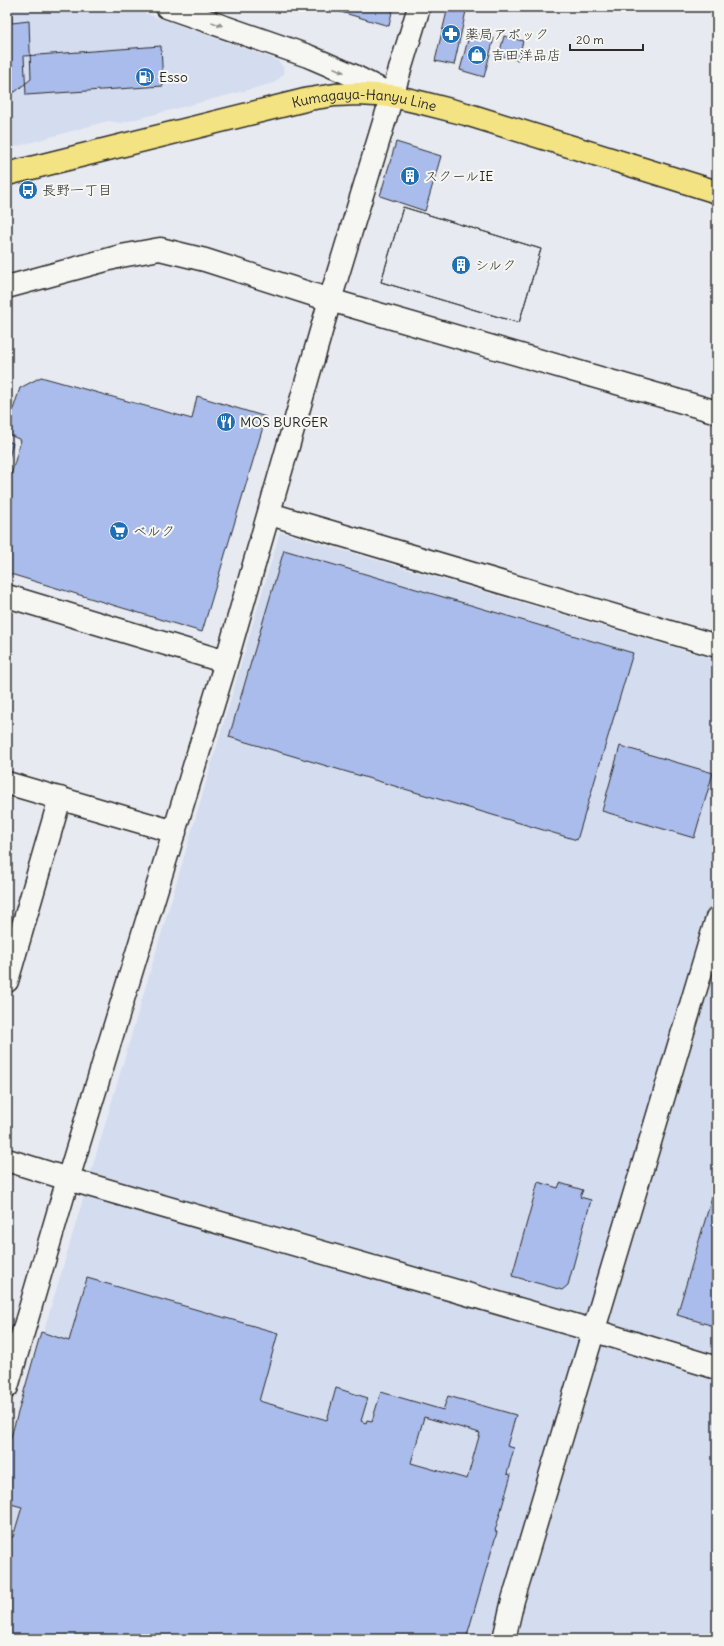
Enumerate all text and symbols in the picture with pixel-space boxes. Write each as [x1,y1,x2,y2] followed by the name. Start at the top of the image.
[211,22,223,28] one-way arrow
[440,23,462,45] pharmacy icon: 薬局アポック
[465,25,549,43] place label: 薬局アポック
[570,26,643,52] scale bar
[576,32,604,47] text: 20 m
[466,44,488,66] shop icon: 吉田洋品店
[491,46,561,64] place label: 吉田洋品店
[134,66,156,88] fuel station icon: Esso
[333,67,345,73] one-way arrow
[159,68,188,86] place label: Esso
[290,85,439,115] street label: Kumagaya-Hanyu Line
[399,165,421,187] building icon: スクールIE
[424,167,494,185] place label: スクールIE
[17,179,39,201] bus stop icon: 長野一丁目
[42,181,112,199] place label: 長野一丁目
[450,254,472,276] building icon: シルク
[475,256,516,274] place label: シルク
[215,411,237,433] restaurant icon: MOS BURGER
[240,413,328,431] place label: MOS BURGER
[108,520,130,542] supermarket icon: ベルク
[133,522,175,540] place label: ベルク

